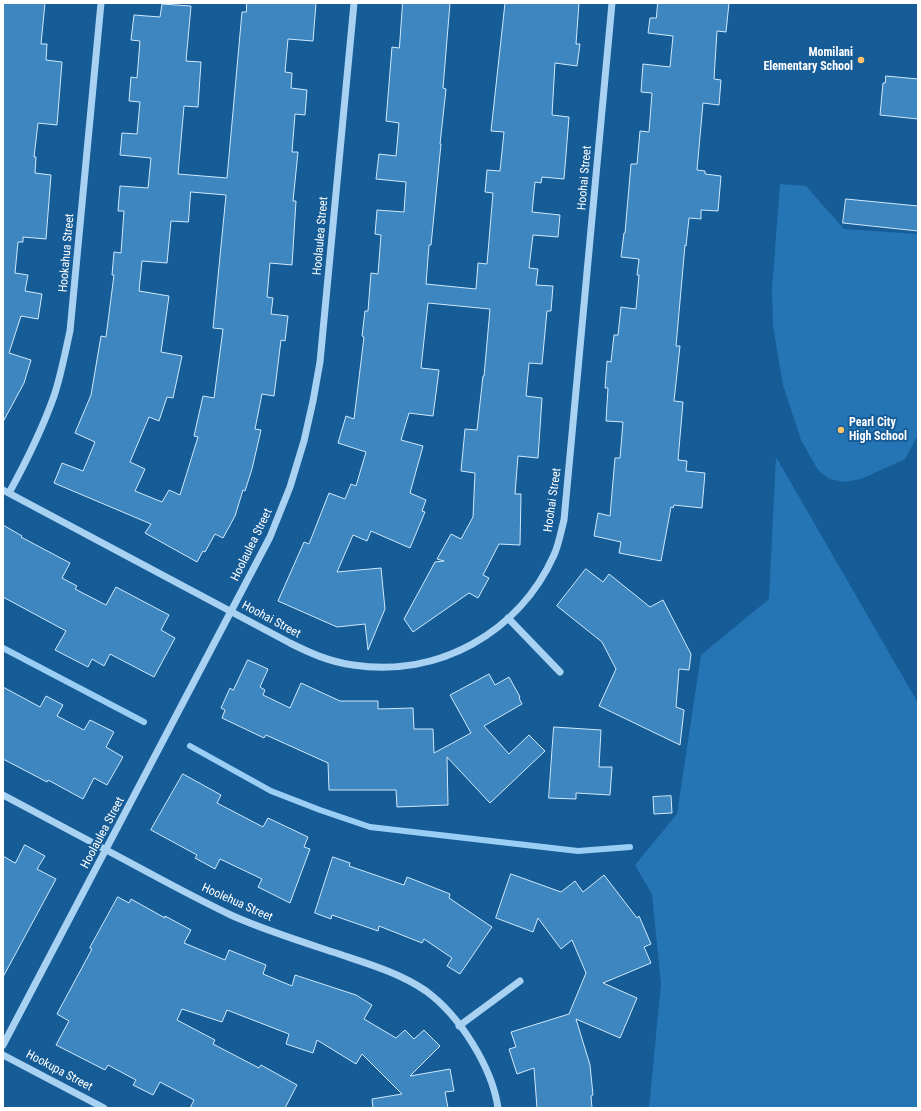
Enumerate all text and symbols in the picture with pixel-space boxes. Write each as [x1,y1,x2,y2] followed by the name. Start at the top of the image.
[763,46,853,74] place label: Momilani Elementary School
[856,55,866,65] marker: Momilani Elementary School
[575,145,595,211] street label: Hoohai Street
[310,196,332,276] street label: Hoolaulea Street
[56,213,78,293] street label: Hookahua Street
[849,416,907,444] place label: Pearl City High School
[836,425,846,435] marker: Pearl City High School
[541,467,565,533] street label: Hoohai Street
[228,506,276,584] street label: Hoolaulea Street
[239,598,303,642] street label: Hoohai Street
[78,795,128,871] street label: Hoolaulea Street
[199,881,275,925] street label: Hoolehua Street
[23,1047,95,1095] street label: Hookupa Street

